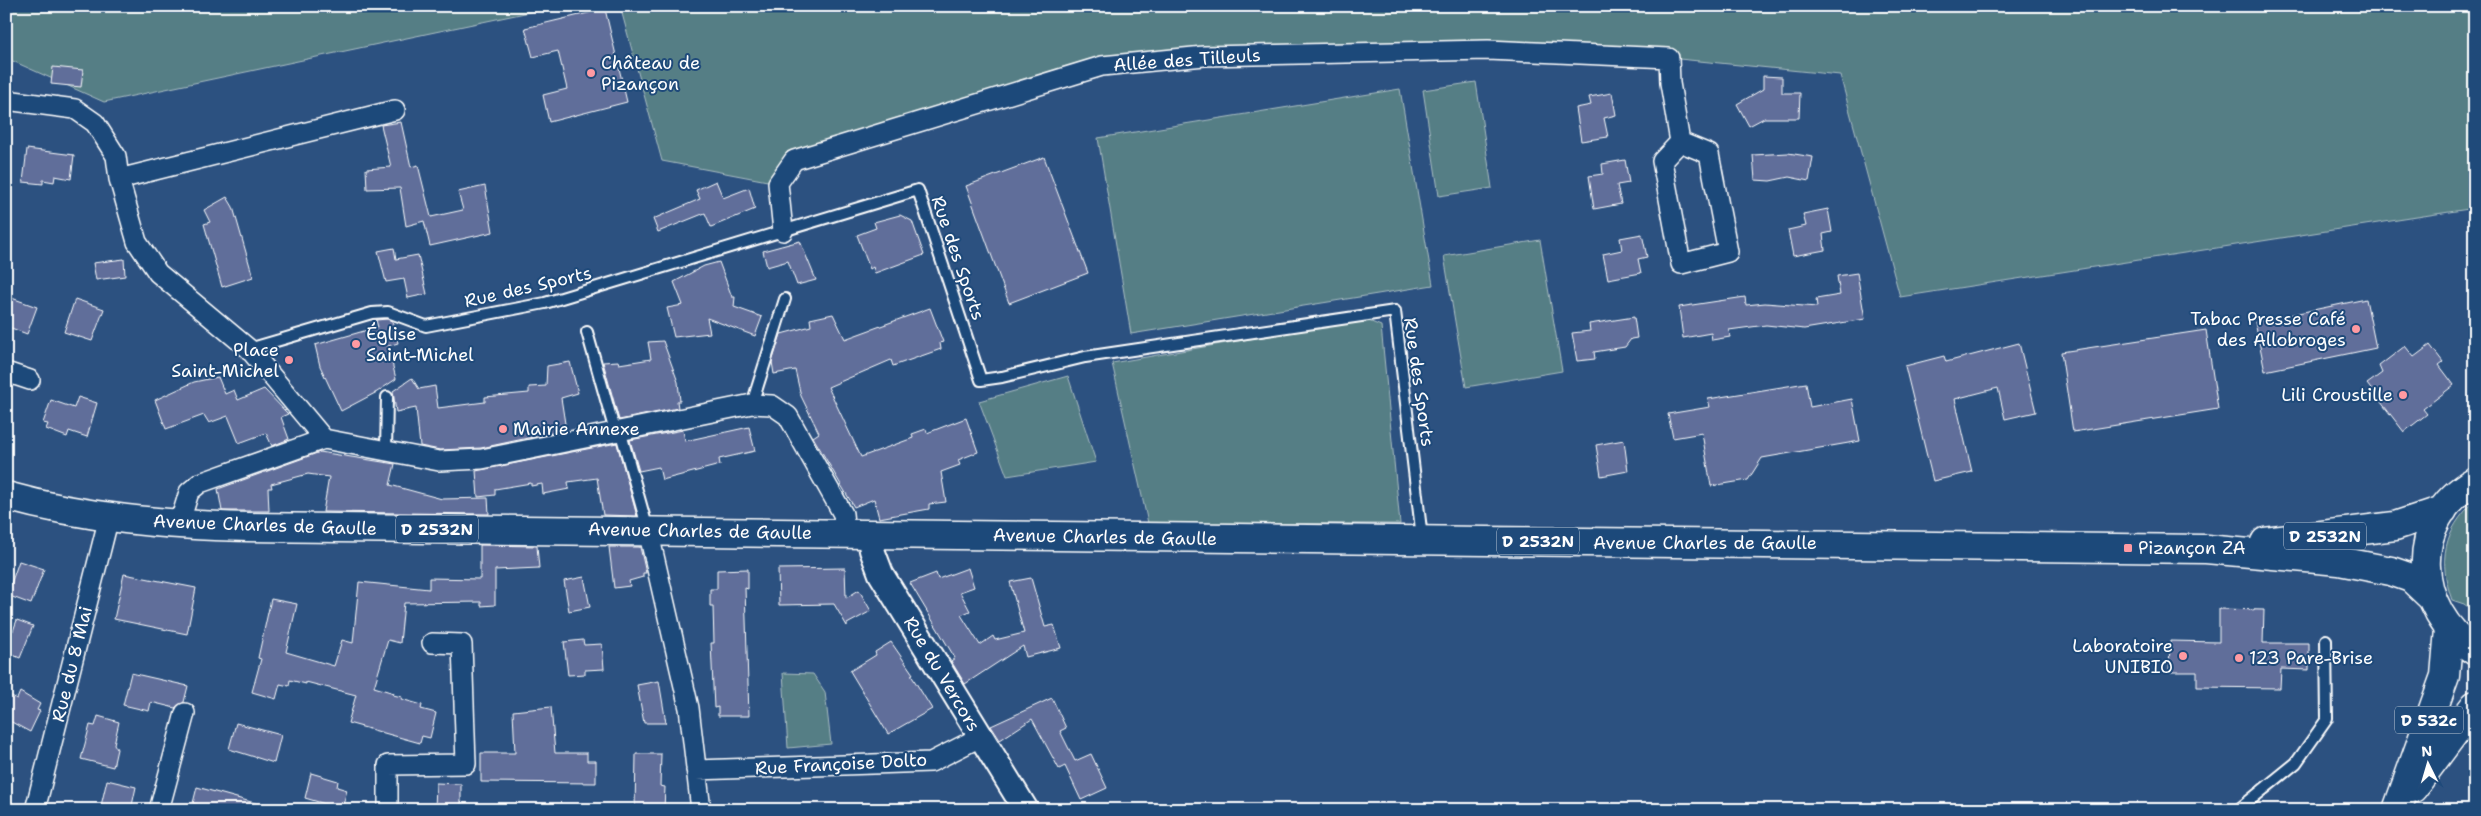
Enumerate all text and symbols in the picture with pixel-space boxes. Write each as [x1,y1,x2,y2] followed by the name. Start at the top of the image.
[1113,43,1261,77] street label: Allée des Tilleuls
[601,51,700,96] place label: Château de Pizançon
[585,67,597,79] marker: Château de Pizançon
[925,193,991,323] street label: Rue des Sports
[462,261,594,313] street label: Rue des Sports
[2190,307,2346,352] place label: Tabac Presse Café des Allobroges
[1398,316,1440,448] street label: Rue des Sports
[366,322,474,367] place label: Église Saint-Michel
[2350,323,2362,335] marker: Tabac Presse Café des Allobroges
[171,338,280,383] place label: Place Saint-Michel
[350,338,362,350] marker: Église Saint-Michel
[283,354,295,366] marker: Place Saint-Michel
[2281,383,2393,407] place label: Lili Croustille
[2397,389,2409,401] marker: Lili Croustille
[513,417,640,441] place label: Mairie Annexe
[497,423,509,435] marker: Mairie Annexe
[153,509,377,541] street label: Avenue Charles de Gaulle
[396,516,478,542] road number: D 2532N
[588,517,812,545] street label: Avenue Charles de Gaulle
[2284,522,2366,550] road number: D 2532N
[993,523,1217,551] street label: Avenue Charles de Gaulle
[1497,528,1579,554] road number: D 2532N
[1593,531,1817,555] street label: Avenue Charles de Gaulle
[2138,536,2246,560] place label: Pizançon ZA
[2122,542,2134,554] marker: Pizançon ZA
[46,604,98,724] street label: Rue du 8 Mai
[898,612,986,736] street label: Rue du Vercors
[2072,634,2173,679] place label: Laboratoire UNIBIO
[2249,646,2373,670] place label: 123 Pare-Brise
[2177,650,2189,662] marker: Laboratoire UNIBIO
[2233,652,2245,664] marker: 123 Pare-Brise
[2395,706,2463,734] road number: D 532c
[2404,738,2454,788] north arrow
[2421,742,2433,760] text: N
[754,748,928,780] street label: Rue Françoise Dolto

